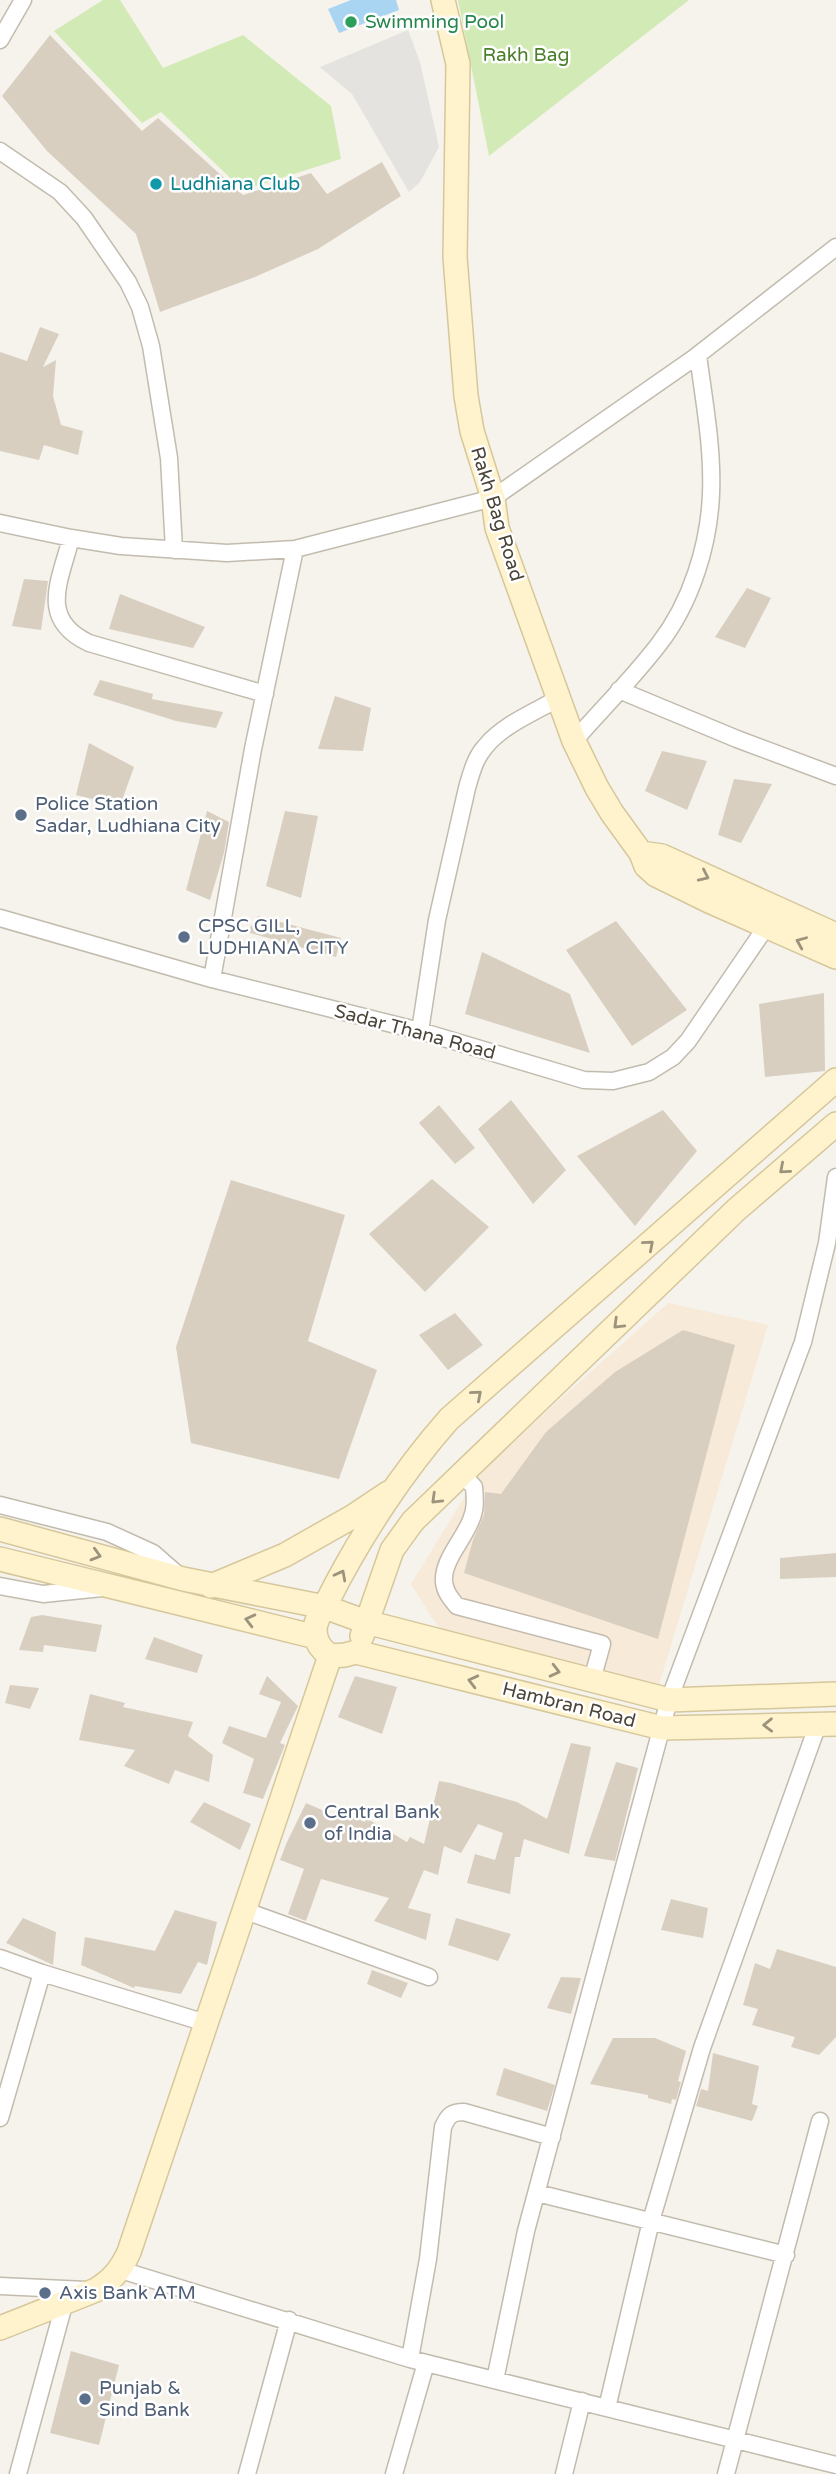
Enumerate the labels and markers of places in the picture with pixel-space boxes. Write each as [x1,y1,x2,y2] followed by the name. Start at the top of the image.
[365,11,504,33] place label: Swimming Pool
[343,14,359,30] marker: Swimming Pool
[170,173,300,195] place label: Ludhiana Club
[148,176,164,192] marker: Ludhiana Club
[35,793,221,837] place label: Police Station Sadar, Ludhiana City
[13,807,29,823] marker: Police Station Sadar, Ludhiana City
[198,915,349,959] place label: CPSC GILL, LUDHIANA CITY
[176,929,192,945] marker: CPSC GILL, LUDHIANA CITY
[324,1801,440,1845] place label: Central Bank of India
[302,1815,318,1831] marker: Central Bank of India
[59,2282,196,2304] place label: Axis Bank ATM
[37,2285,53,2301] marker: Axis Bank ATM
[99,2377,190,2421] place label: Punjab & Sind Bank
[77,2391,93,2407] marker: Punjab & Sind Bank

